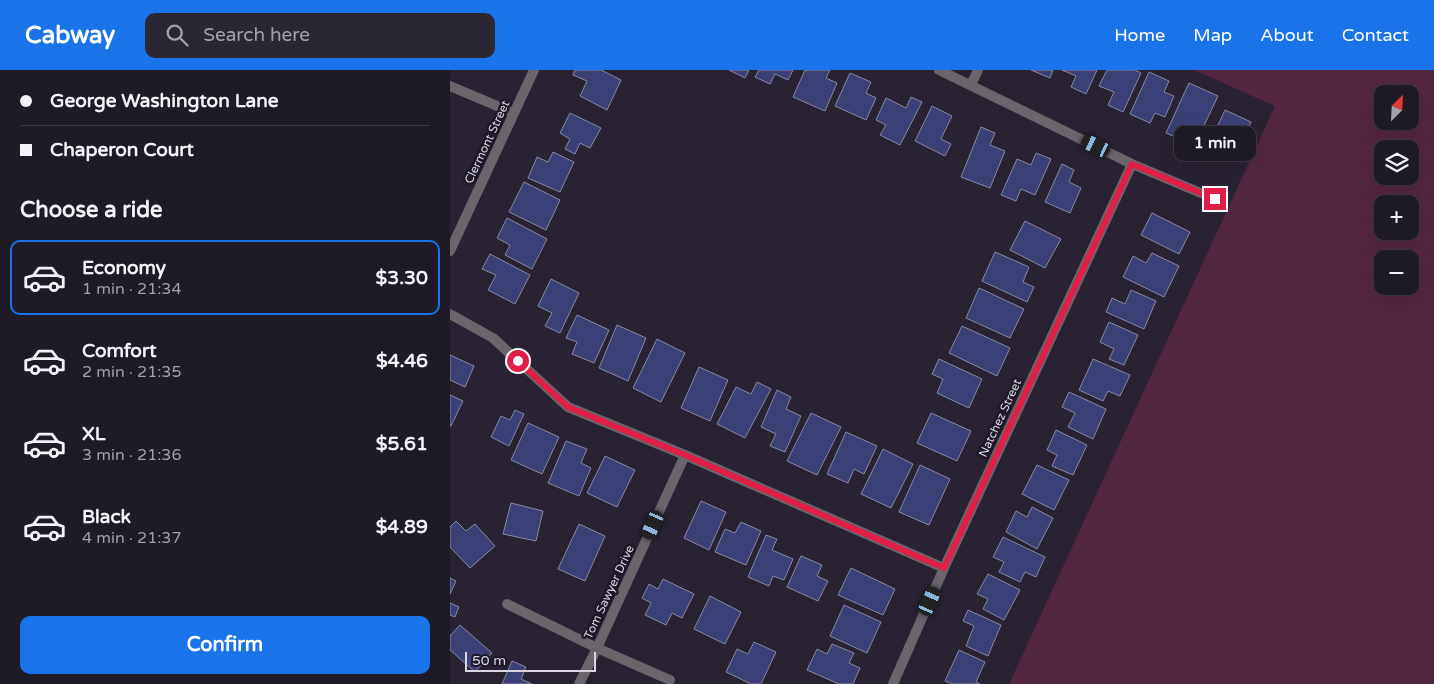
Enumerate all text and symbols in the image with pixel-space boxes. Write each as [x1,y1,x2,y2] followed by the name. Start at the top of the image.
[145,13,495,58] search box
[25,21,115,50] text: Cabway
[163,21,191,49] icon: search
[203,24,310,46] text: Search here
[1114,24,1165,46] text: Home
[1193,24,1232,46] text: Map
[1260,24,1314,46] text: About
[1342,24,1409,46] text: Contact
[1374,85,1419,130] north arrow
[1374,85,1419,295] map controls
[50,90,279,112] text: George Washington Lane
[462,98,513,186] street label: Clermont Street
[1174,126,1256,162] callout: 1 min
[1079,133,1112,159] car
[1194,133,1236,153] text: 1 min
[50,139,194,161] text: Chaperon Court
[1374,140,1419,185] button: layers
[1204,188,1226,210] route end
[1374,195,1419,240] button: +
[20,197,163,223] text: Choose a ride
[1374,250,1419,295] button: −
[22,255,67,300] icon: car
[82,257,166,279] text: Economy
[376,267,428,289] text: $3.30
[82,279,181,299] text: 1 min · 21:34
[22,338,67,383] icon: car
[82,340,156,362] text: Comfort
[376,350,428,372] text: $4.46
[507,350,529,372] route start
[82,362,181,382] text: 2 min · 21:35
[976,376,1024,459] street label: Natchez Street
[22,421,67,466] icon: car
[82,423,106,445] text: XL
[376,433,428,455] text: $5.61
[82,445,181,465] text: 3 min · 21:36
[22,504,67,549] icon: car
[82,506,131,528] text: Black
[640,508,665,542] car
[376,516,428,538] text: $4.89
[82,528,181,548] text: 4 min · 21:37
[581,543,637,641] street label: Tom Sawyer Drive
[917,584,942,618] car
[20,616,430,674] button: Confirm
[465,649,596,672] scale bar
[472,652,506,669] text: 50 m

